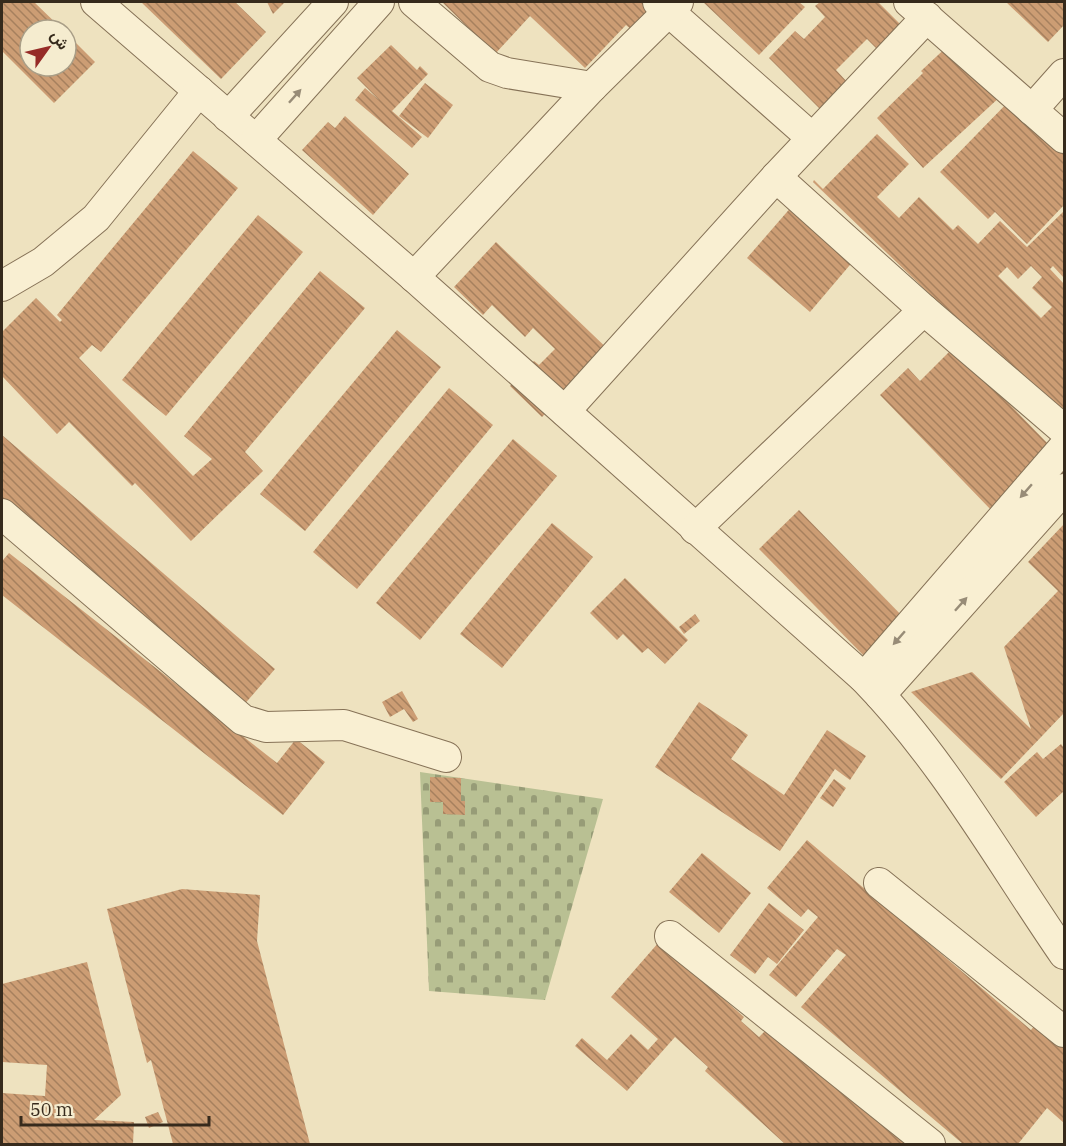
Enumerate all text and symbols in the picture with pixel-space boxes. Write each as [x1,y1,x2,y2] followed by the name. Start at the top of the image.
[18,18,78,78] north arrow
[47,26,74,53] text: ش
[288,89,301,104] one-way arrow
[1020,483,1033,498] one-way arrow
[954,597,967,612] one-way arrow
[892,630,905,646] one-way arrow
[21,1089,208,1127] scale bar
[30,1098,73,1121] text: 50 m

